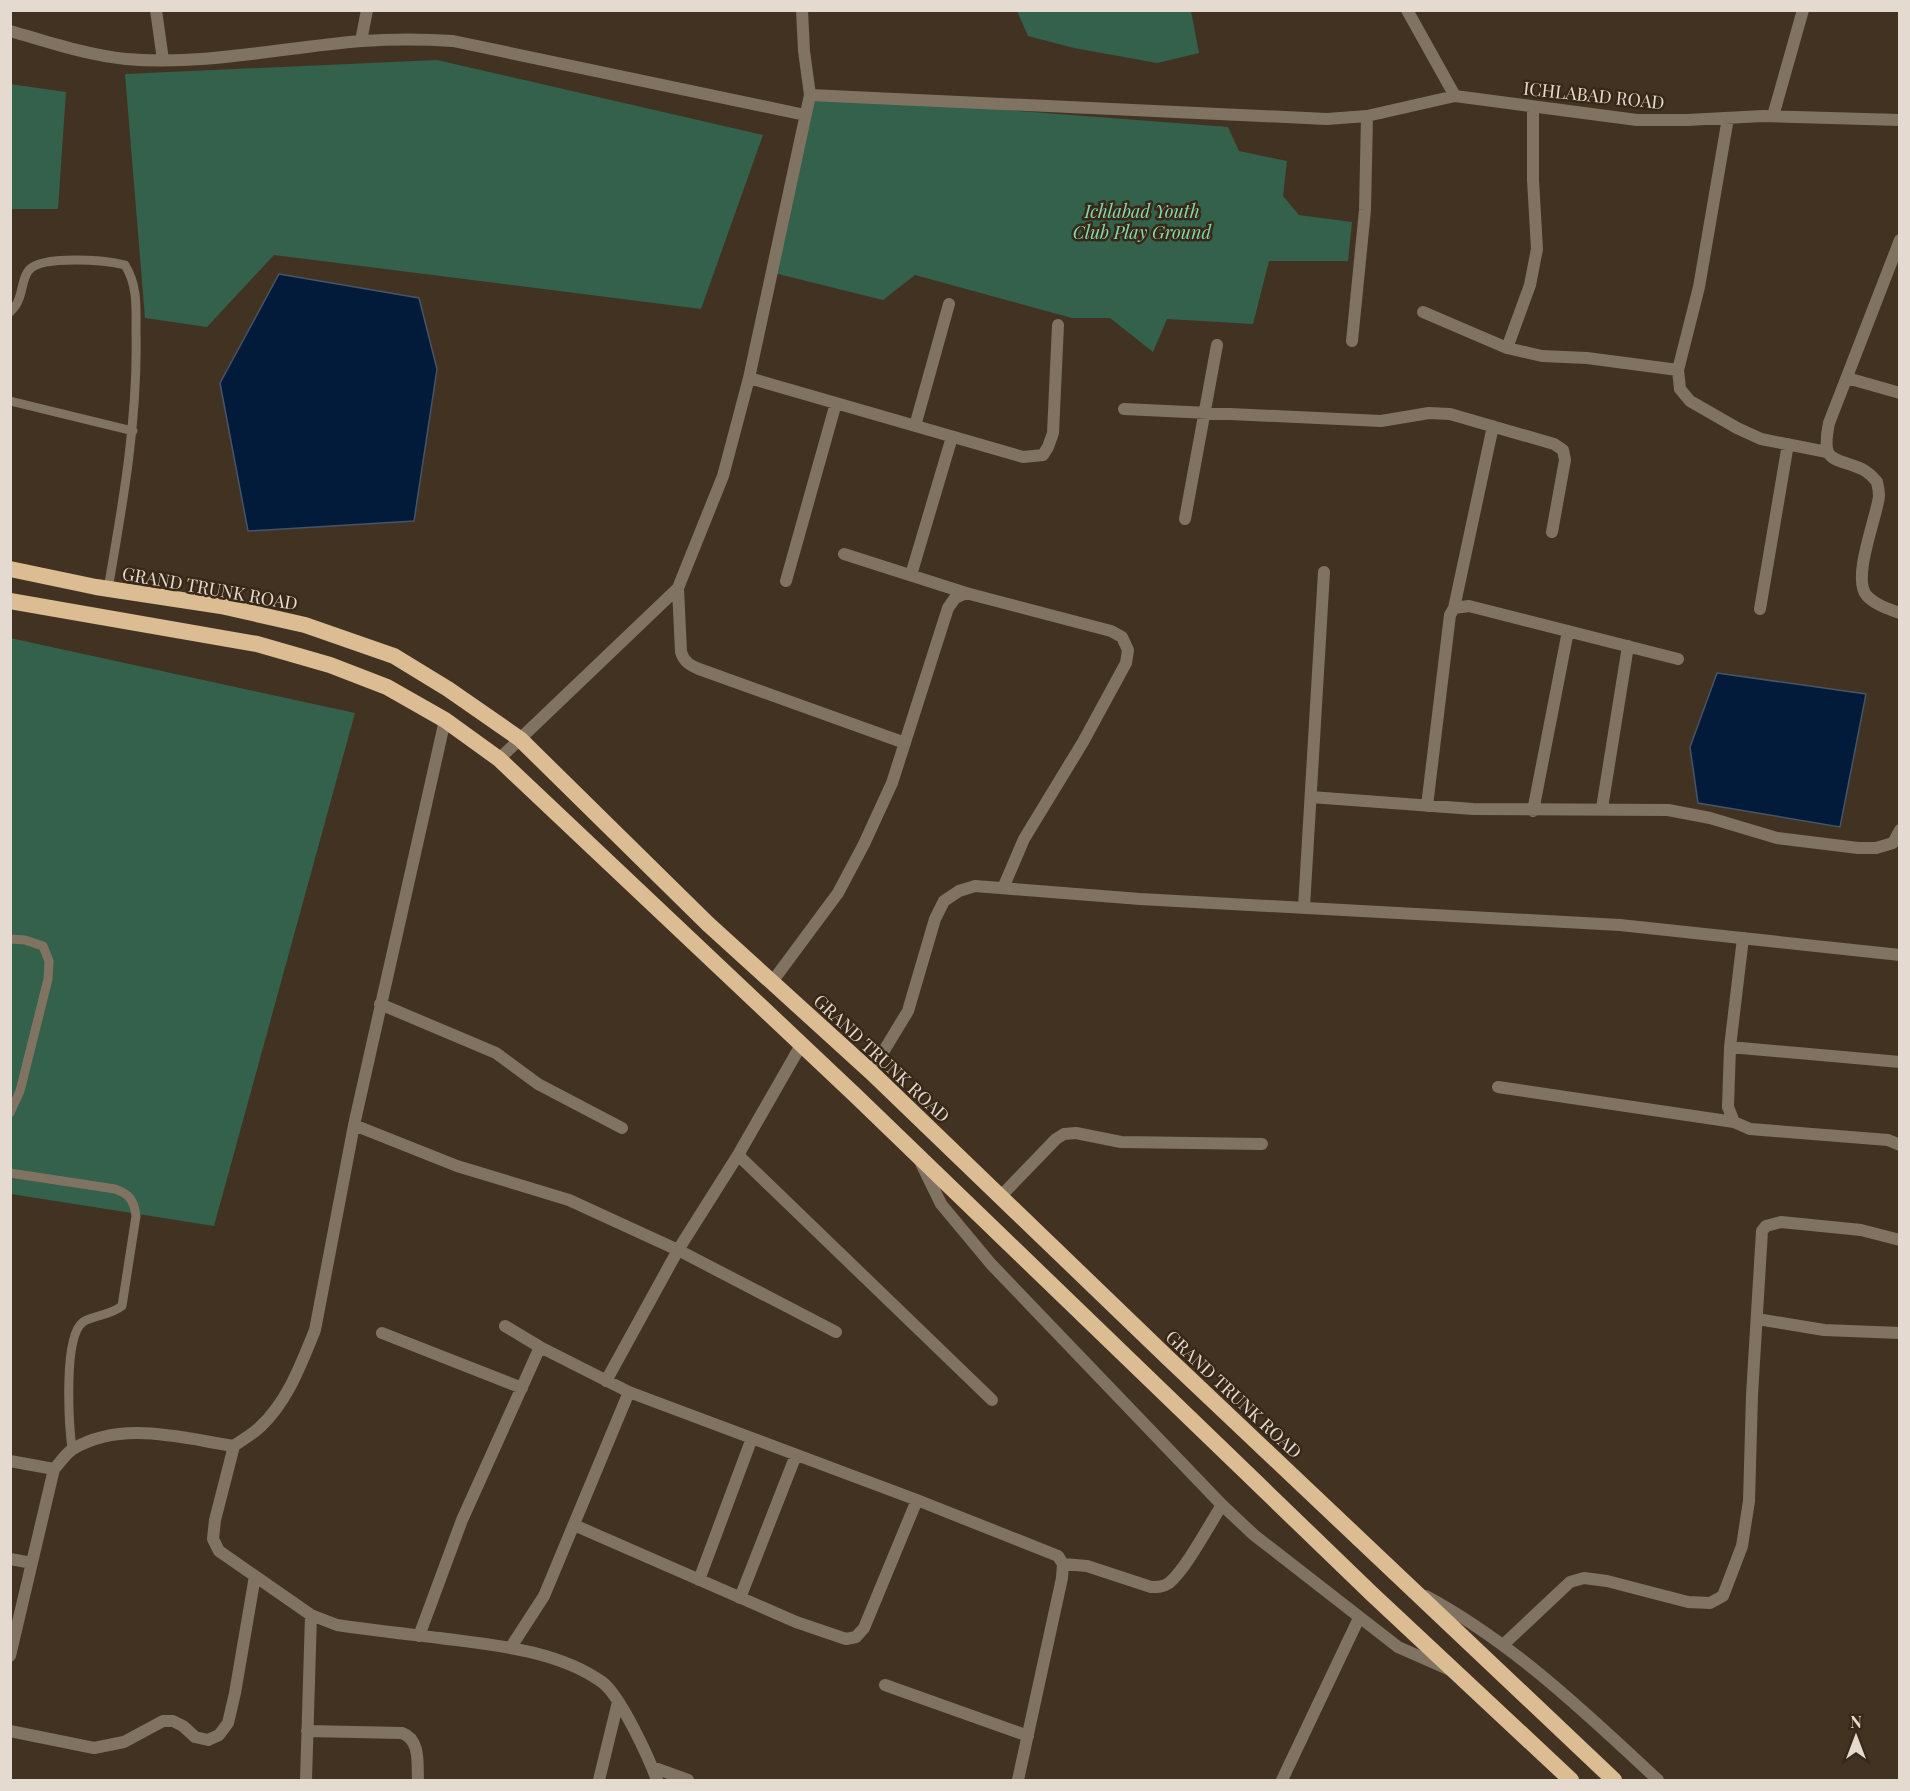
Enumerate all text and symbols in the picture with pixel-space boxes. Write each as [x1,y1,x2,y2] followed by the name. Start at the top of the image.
[1522,76,1666,114] street label: ICHLABAD ROAD
[1073,199,1212,244] park label: Ichlabad Youth Club Play Ground
[120,561,300,615] street label: GRAND TRUNK ROAD
[809,989,955,1127] street label: GRAND TRUNK ROAD
[1161,1325,1307,1463] street label: GRAND TRUNK ROAD
[1826,1707,1886,1767] north arrow
[1850,1711,1862,1732] text: N

